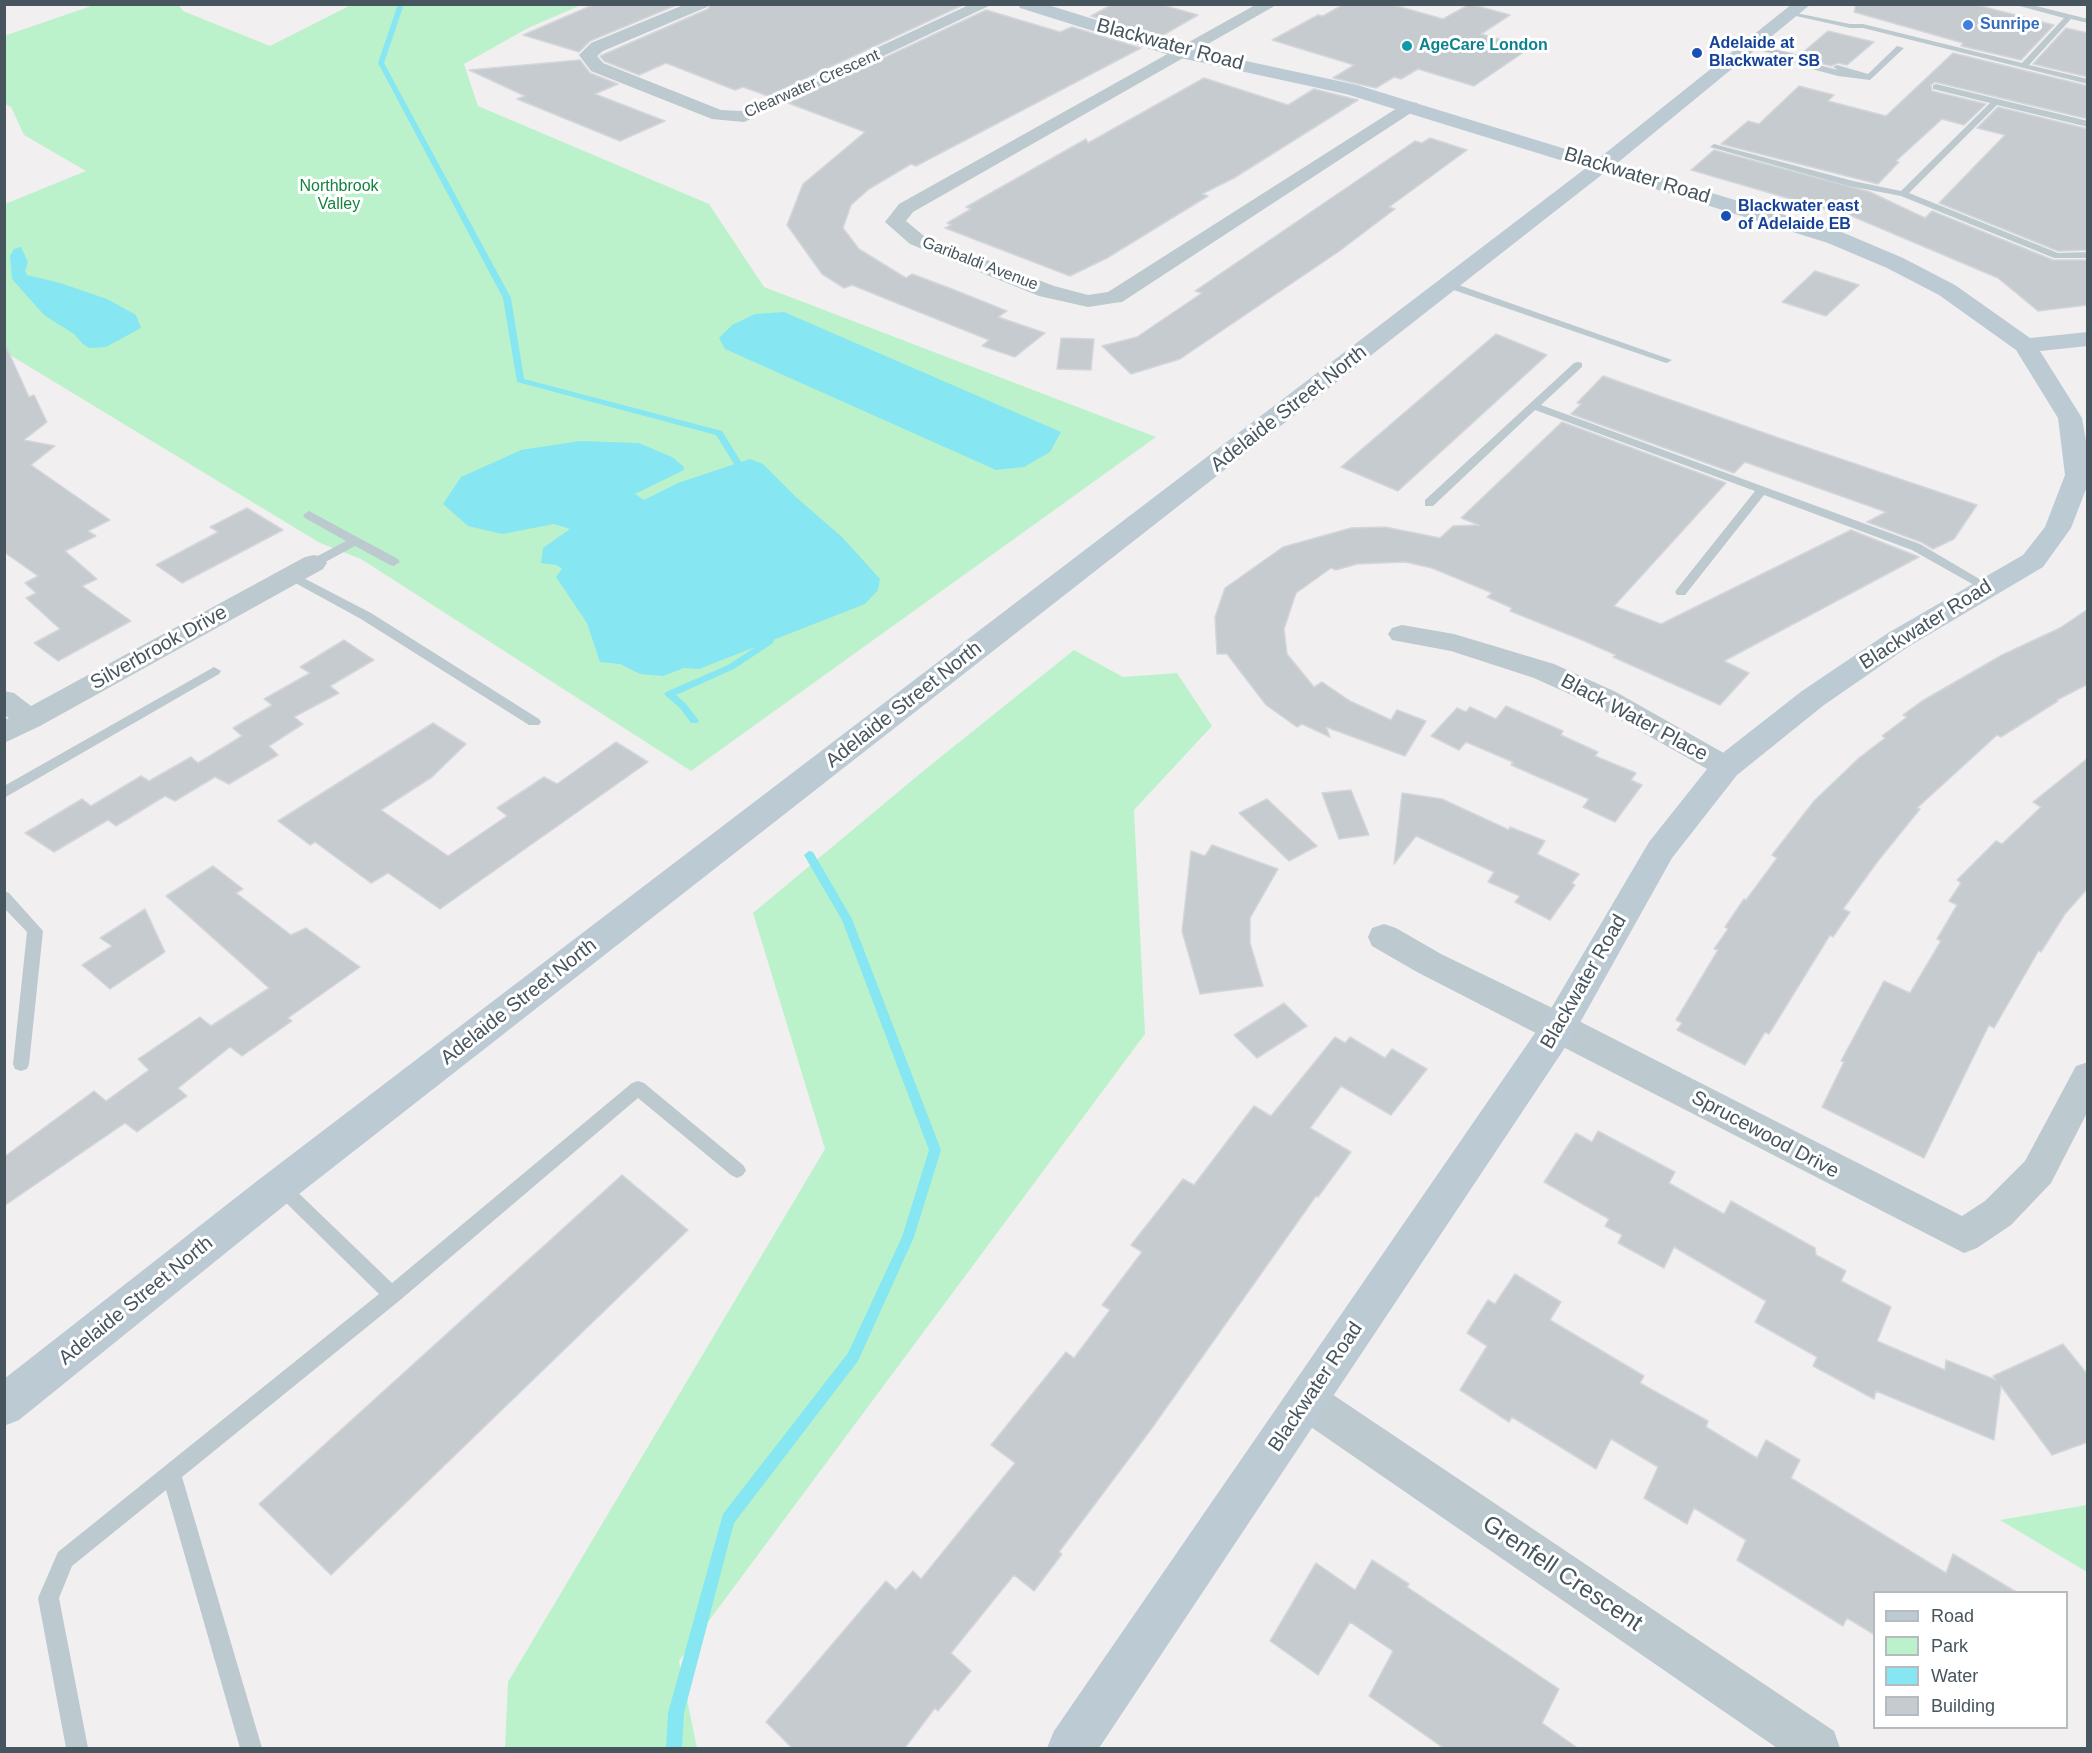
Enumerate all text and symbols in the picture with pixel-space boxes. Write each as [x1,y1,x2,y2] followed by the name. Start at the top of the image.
[1094,14,1246,76] street label: Blackwater Road
[1980,15,2040,35] place label: Sunripe
[1961,18,1975,32] marker: Sunripe
[1709,34,1820,72] place label: Adelaide at Blackwater SB
[1419,36,1548,56] place label: AgeCare London
[1400,39,1414,53] marker: AgeCare London
[741,46,883,122] street label: Clearwater Crescent
[1690,46,1704,60] marker: Adelaide at Blackwater SB
[1561,142,1713,210] street label: Blackwater Road
[299,177,379,215] park label: Northbrook Valley
[1738,197,1859,235] place label: Blackwater east of Adelaide EB
[1719,209,1733,223] marker: Blackwater east of Adelaide EB
[919,233,1041,295] street label: Garibaldi Avenue
[1206,341,1372,477] street label: Adelaide Street North
[1856,575,1996,675] street label: Blackwater Road
[87,601,231,695] street label: Silverbrook Drive
[821,637,987,773] street label: Adelaide Street North
[1557,669,1711,767] street label: Black Water Place
[1536,911,1632,1053] street label: Blackwater Road
[436,934,602,1070] street label: Adelaide Street North
[1687,1086,1843,1184] street label: Sprucewood Drive
[54,1232,218,1370] street label: Adelaide Street North
[1264,1318,1368,1456] street label: Blackwater Road
[1477,1510,1647,1638] street label: Grenfell Crescent
[1873,1591,2068,1729] legend
[1931,1606,1974,1626] text: Road
[1931,1636,1968,1656] text: Park
[1931,1666,1978,1686] text: Water
[1931,1696,1995,1716] text: Building

